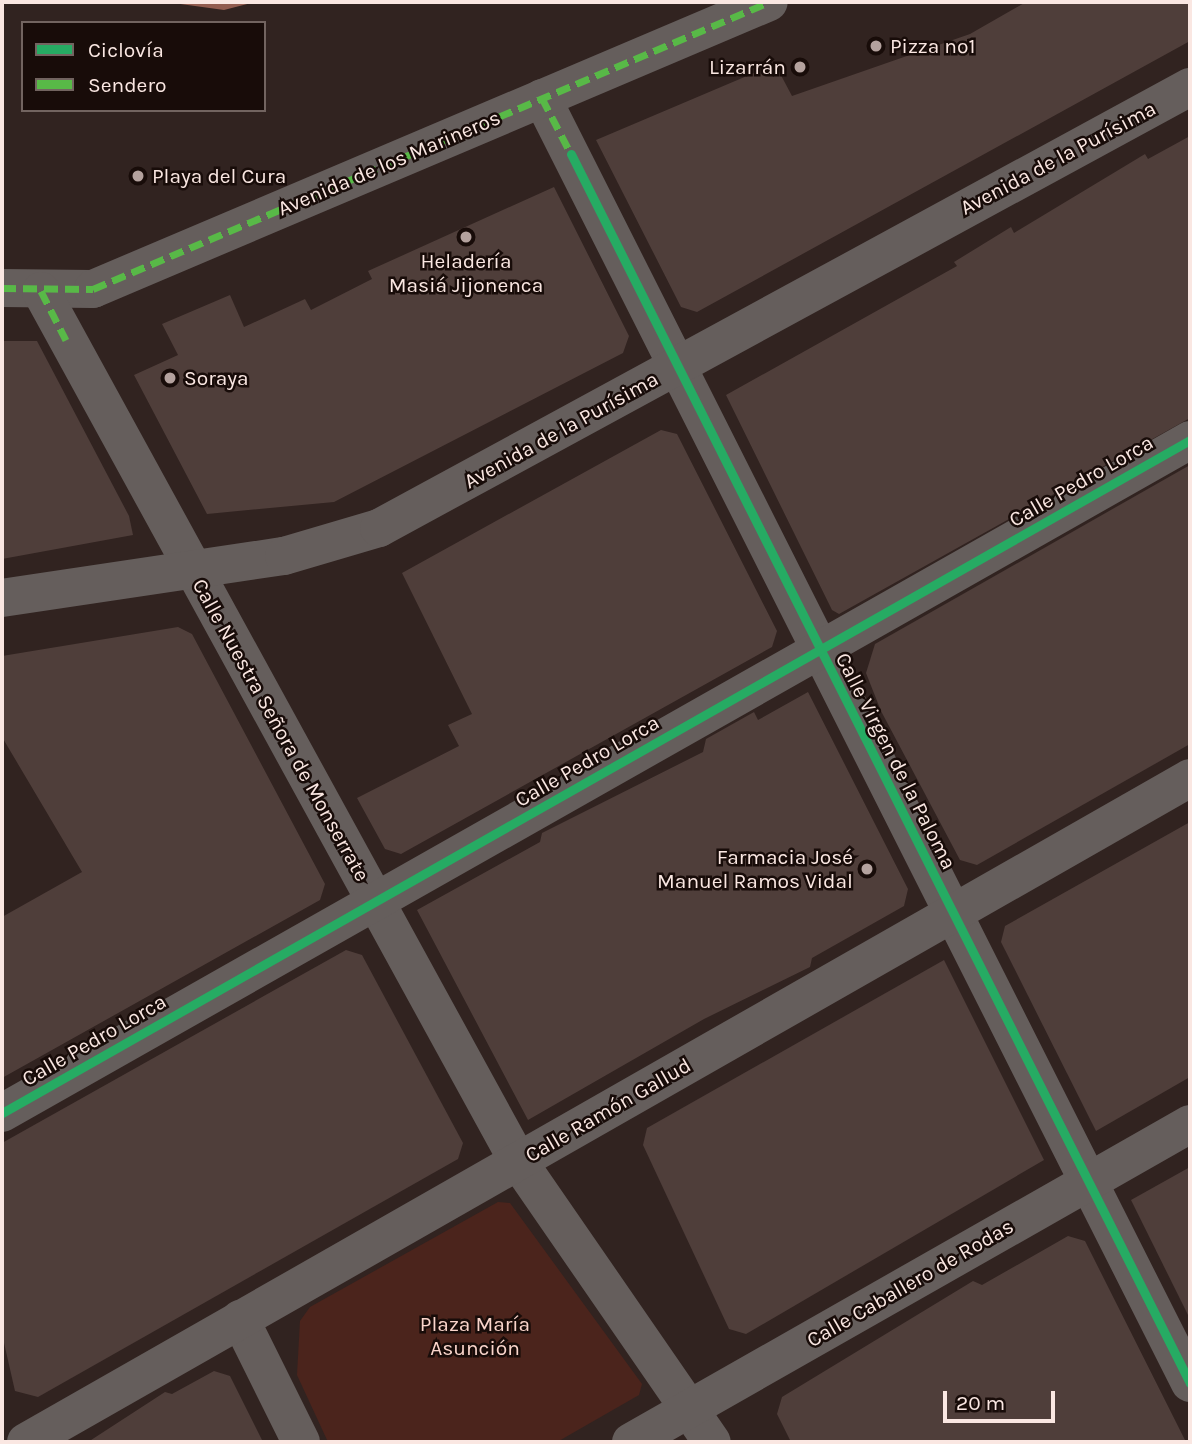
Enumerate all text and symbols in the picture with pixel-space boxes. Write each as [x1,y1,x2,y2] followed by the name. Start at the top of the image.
[21,21,266,112] legend
[890,33,975,59] place label: Pizza nº1
[88,38,164,62] text: Ciclovía
[868,38,884,54] marker: Pizza nº1
[709,54,786,80] place label: Lizarrán
[792,59,808,75] marker: Lizarrán
[88,73,166,97] text: Sendero
[956,96,1160,220] street label: Avenida de la Purísima
[274,105,504,221] street label: Avenida de los Marineros
[152,163,286,189] place label: Playa del Cura
[130,168,146,184] marker: Playa del Cura
[458,229,474,245] marker: Heladería Masiá Jijonenca
[389,248,543,298] place label: Heladería Masiá Jijonenca
[184,365,249,391] place label: Soraya
[459,366,663,494] street label: Avenida de la Purísima
[162,370,178,386] marker: Soraya
[1004,430,1158,532] street label: Calle Pedro Lorca
[187,574,375,886] street label: Calle Nuestra Señora de Monserrate
[830,648,962,874] street label: Calle Virgen de la Paloma
[510,710,664,812] street label: Calle Pedro Lorca
[657,844,853,894] place label: Farmacia José Manuel Ramos Vidal
[859,861,875,877] marker: Farmacia José Manuel Ramos Vidal
[17,989,171,1091] street label: Calle Pedro Lorca
[521,1052,695,1168] street label: Calle Ramón Gallud
[802,1213,1018,1353] street label: Calle Caballero de Rodas
[420,1311,530,1361] park label: Plaza María Asunción
[947,1378,1059,1422] scale bar
[956,1391,1005,1415] text: 20 m

